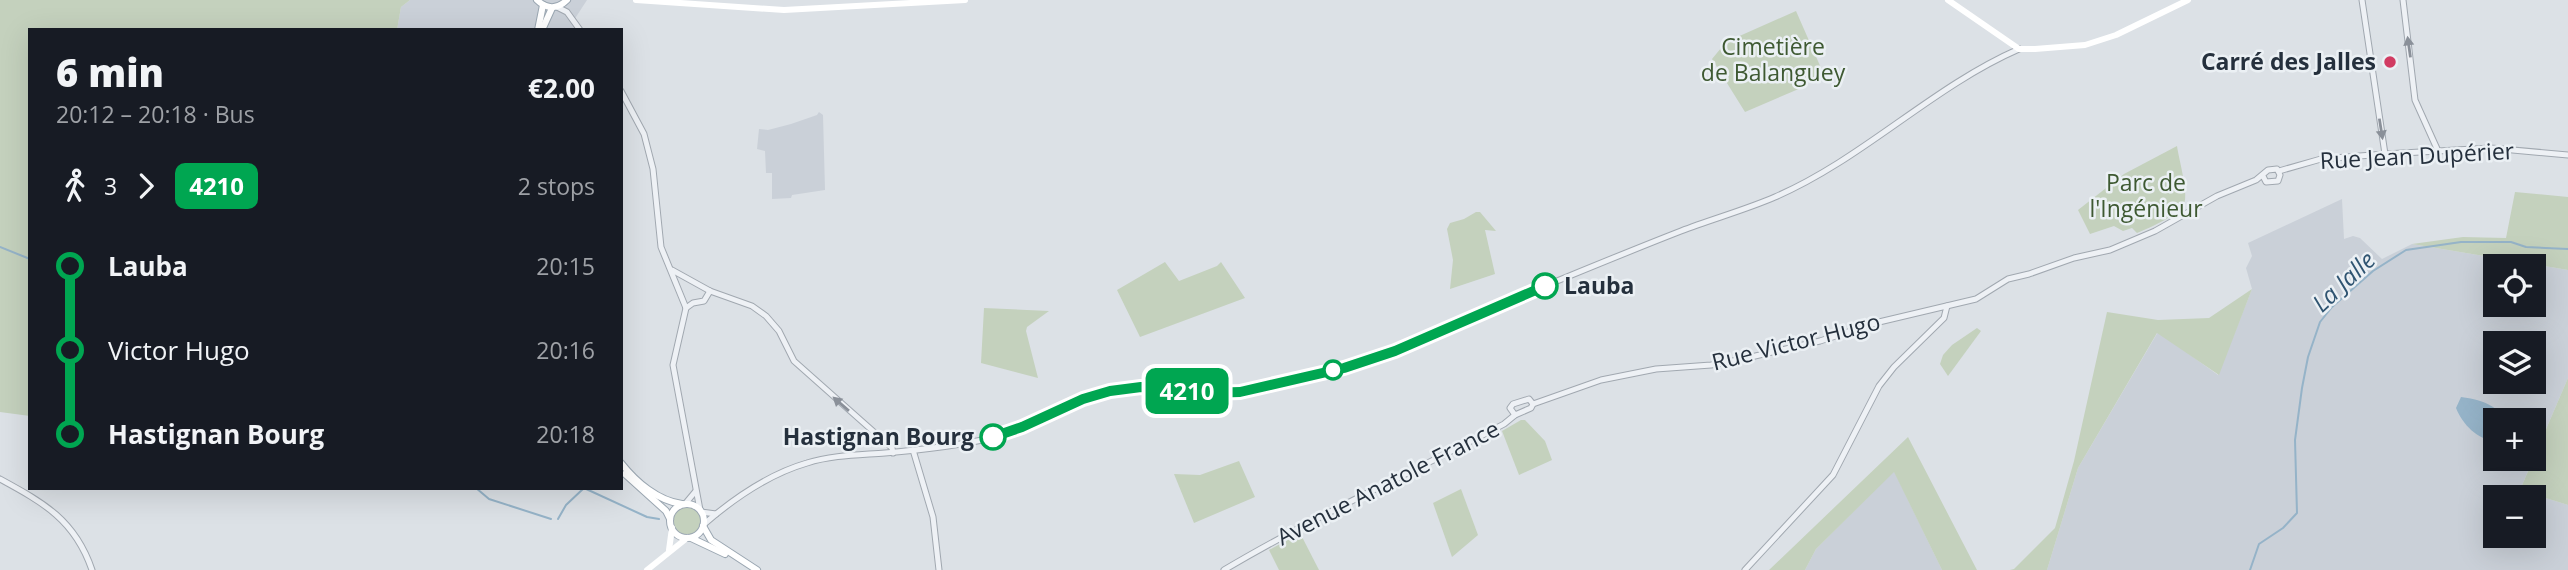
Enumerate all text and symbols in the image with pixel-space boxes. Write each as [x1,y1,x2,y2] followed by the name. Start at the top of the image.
[1701,30,1846,88] park label: Cimetière de Balanguey
[2403,36,2414,58] one-way arrow
[2201,45,2376,77] place label: Carré des Jalles
[56,46,164,98] text: 6 min
[2382,54,2398,70] marker: Carré des Jalles
[528,70,595,106] text: €2.00
[56,98,255,130] text: 20:12 – 20:18 · Bus
[2376,118,2387,140] one-way arrow
[2319,134,2515,176] street label: Rue Jean Dupérier
[2089,166,2203,224] park label: Parc de l'Ingénieur
[56,167,94,205] icon: walk
[127,167,165,205] icon: forward
[189,169,244,202] text: 4210
[104,170,117,202] text: 3
[518,170,595,202] text: 2 stops
[2304,243,2382,319] water label: La Jalle
[108,248,188,284] text: Lauba
[536,250,595,282] text: 20:15
[2483,254,2546,548] map controls
[2483,254,2546,317] button: locate
[1564,269,1634,301] place label: Lauba
[1532,273,1558,299] marker: Lauba
[1708,305,1883,377] street label: Rue Victor Hugo
[2483,331,2546,394] button: layers
[108,332,250,368] text: Victor Hugo
[536,334,595,366] text: 20:16
[1323,360,1343,380] unlabelled marker
[1138,368,1236,414] line badge: 4210
[1160,374,1214,407] text: 4210
[832,396,850,412] one-way arrow
[2483,408,2546,471] button: +
[1271,412,1505,552] street label: Avenue Anatole France
[108,416,324,452] text: Hastignan Bourg
[536,418,595,450] text: 20:18
[783,420,974,452] place label: Hastignan Bourg
[980,424,1006,450] marker: Hastignan Bourg
[2483,485,2546,548] button: −

